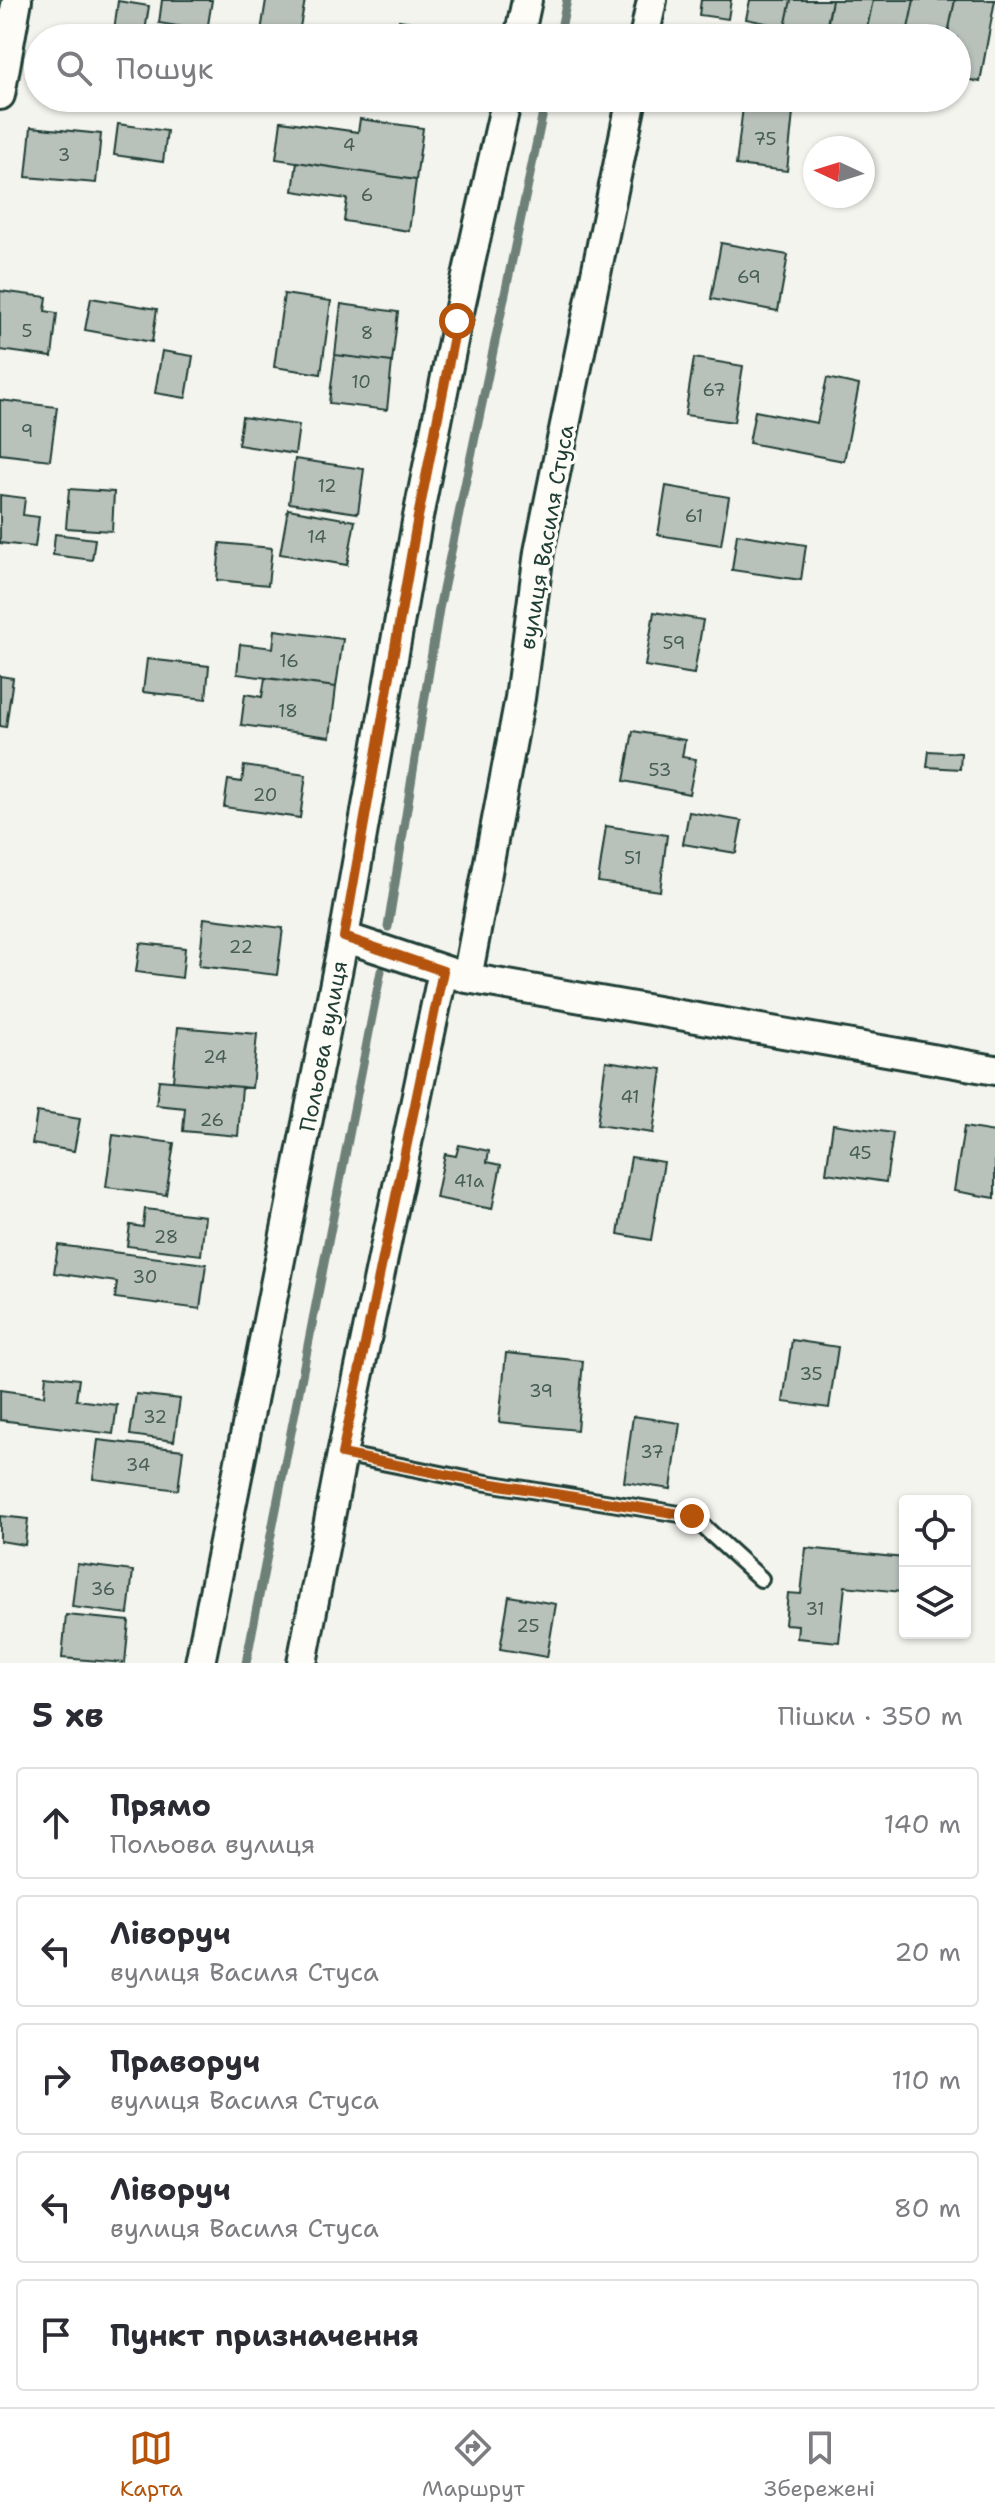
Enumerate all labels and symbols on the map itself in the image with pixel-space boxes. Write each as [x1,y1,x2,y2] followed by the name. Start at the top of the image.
[754,127,776,151] house number: 75
[343,133,355,157] house number: 4
[803,136,875,208] north arrow
[58,143,70,167] house number: 3
[361,183,373,207] house number: 6
[737,265,761,289] house number: 69
[439,303,475,339] route start
[21,319,33,343] house number: 5
[361,321,373,345] house number: 8
[351,370,371,394] house number: 10
[702,378,726,402] house number: 67
[21,419,33,443] house number: 9
[512,422,581,652] street label: вулиця Василя Стуса
[317,474,337,498] house number: 12
[685,504,703,528] house number: 61
[307,525,327,549] house number: 14
[663,631,685,655] house number: 59
[279,649,299,673] house number: 16
[278,699,298,723] house number: 18
[649,758,671,782] house number: 53
[253,783,277,807] house number: 20
[624,846,642,870] house number: 51
[229,935,253,959] house number: 22
[293,958,354,1134] street label: Польова вулиця
[203,1045,227,1069] house number: 24
[620,1085,640,1109] house number: 41
[200,1108,224,1132] house number: 26
[848,1141,872,1165] house number: 45
[454,1169,484,1193] house number: 41а
[154,1225,178,1249] house number: 28
[133,1265,157,1289] house number: 30
[799,1362,823,1386] house number: 35
[529,1379,553,1403] house number: 39
[143,1405,167,1429] house number: 32
[640,1440,664,1464] house number: 37
[126,1453,150,1477] house number: 34
[674,1498,710,1534] route end
[91,1577,115,1601] house number: 36
[805,1597,825,1621] house number: 31
[516,1614,540,1638] house number: 25

